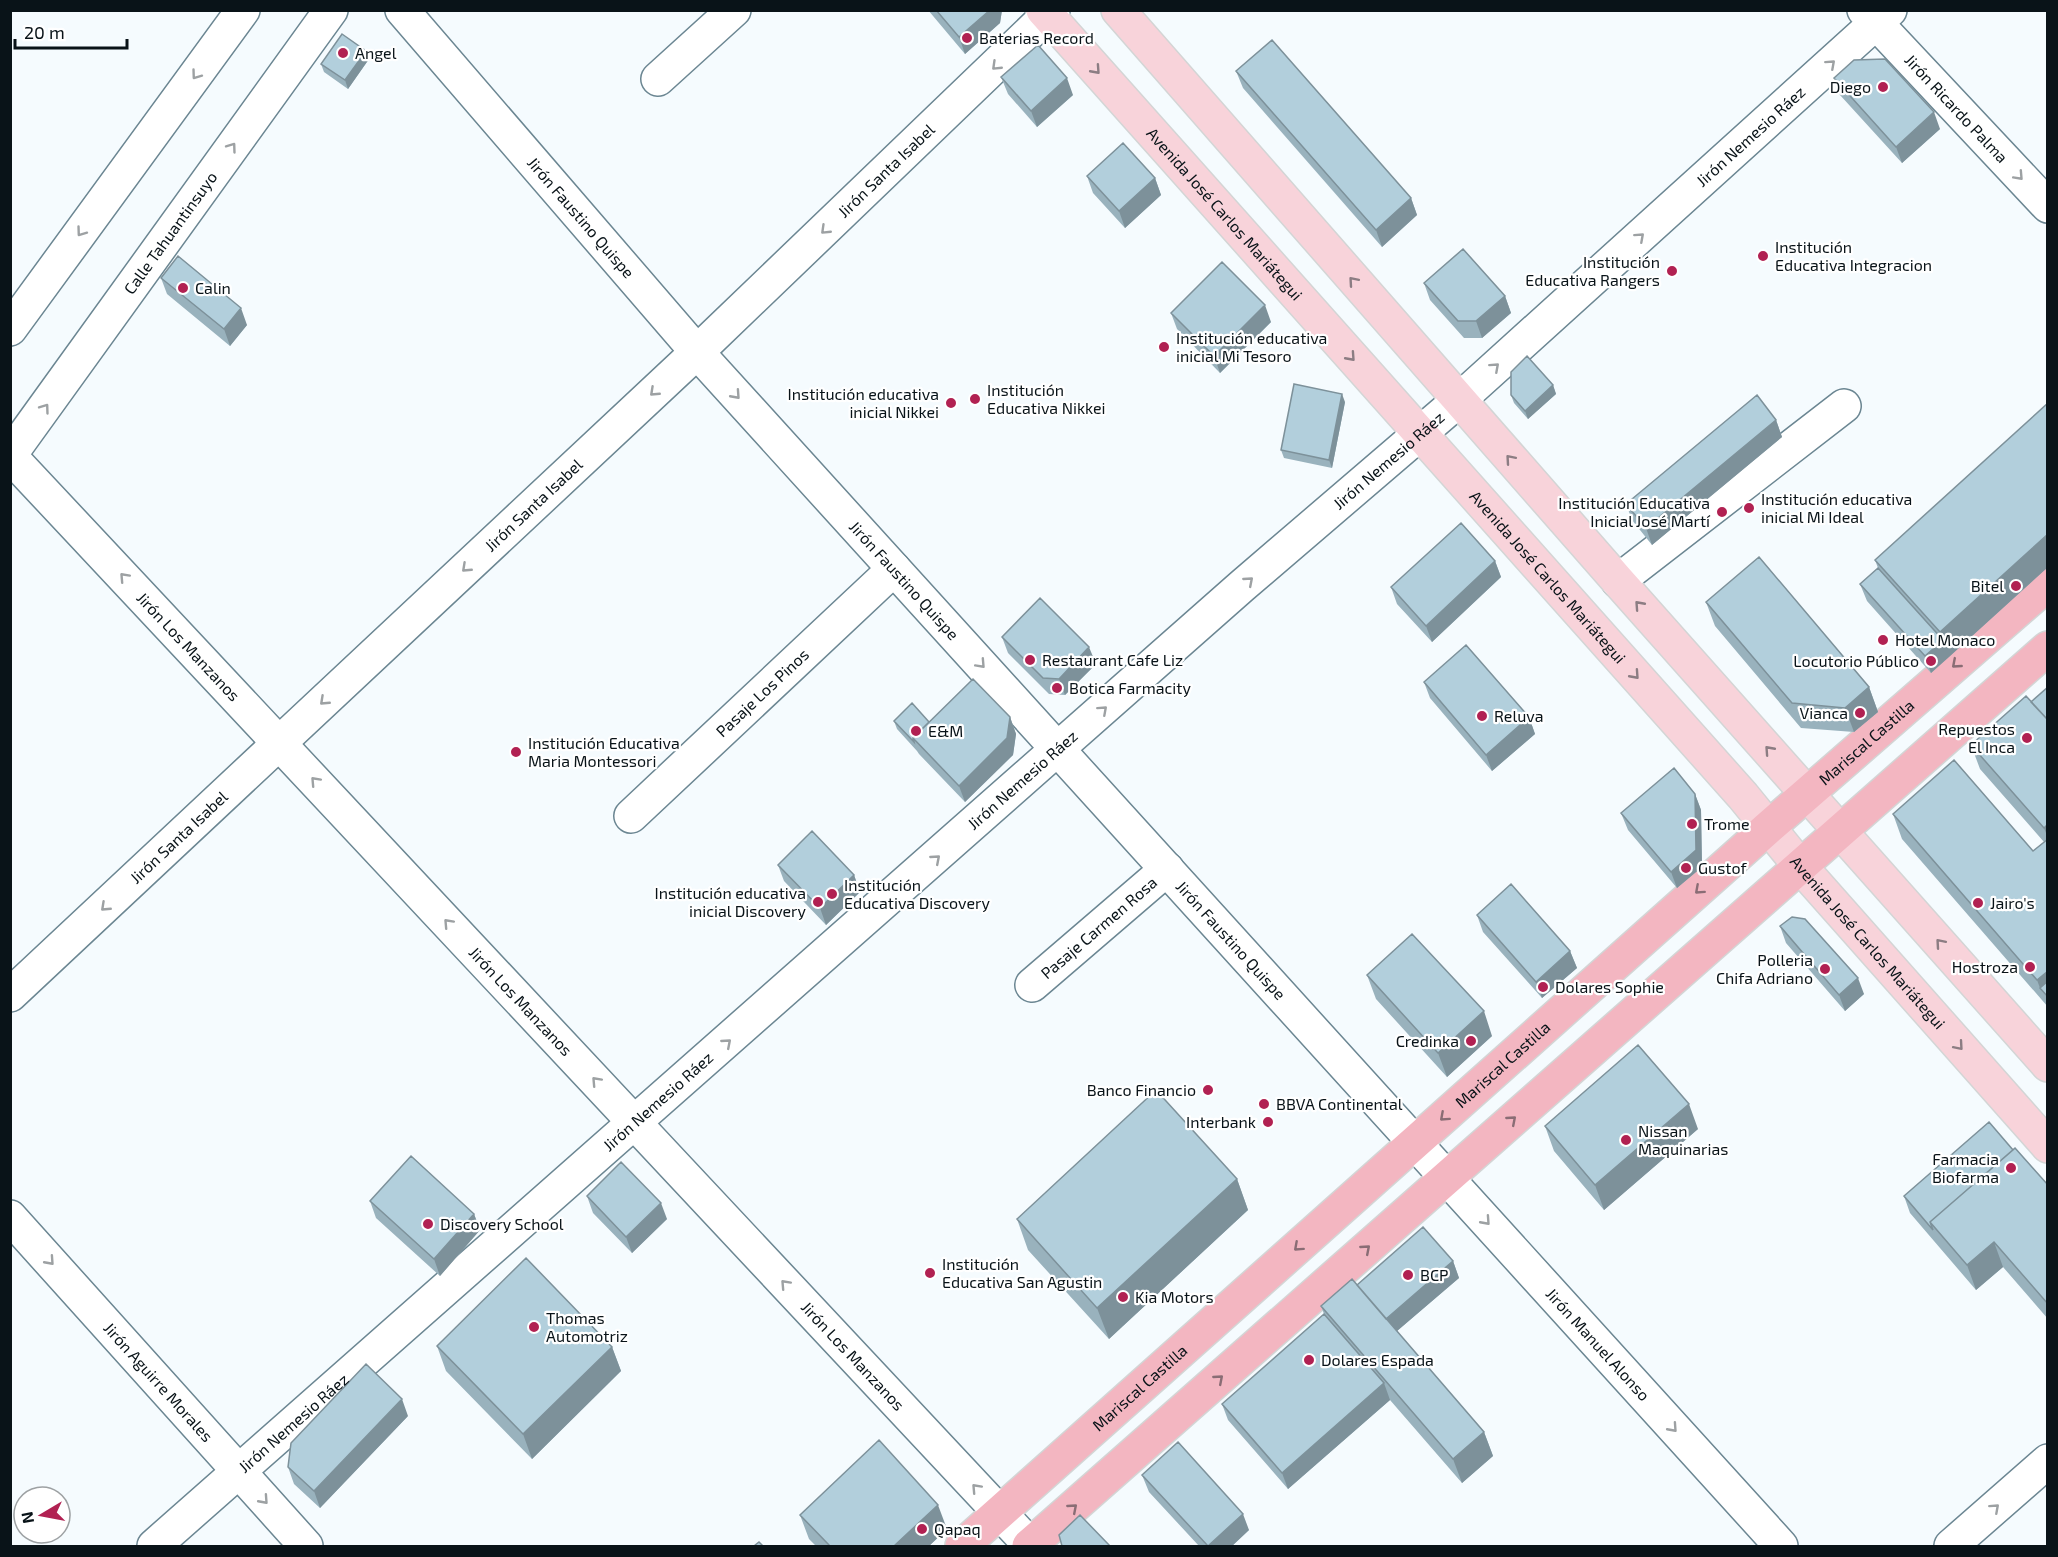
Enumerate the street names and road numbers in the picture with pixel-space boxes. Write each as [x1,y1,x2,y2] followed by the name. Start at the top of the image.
[1901,50,2012,166] street label: Jirón Ricardo Palma
[1692,82,1809,190] street label: Jirón Nemesio Ráez
[833,119,938,221] street label: Jirón Santa Isabel
[1143,123,1307,304] street label: Avenida José Carlos Mariátegui
[524,153,639,282] street label: Jirón Faustino Quispe
[119,168,220,297] street label: Calle Tahuantinsuyo
[1329,407,1448,513] street label: Jirón Nemesio Ráez
[480,454,586,555] street label: Jirón Santa Isabel
[1466,486,1630,667] street label: Avenida José Carlos Mariátegui
[846,517,963,643] street label: Jirón Faustino Quispe
[133,588,244,705] street label: Jirón Los Manzanos
[712,644,812,741] street label: Pasaje Los Pinos
[1814,695,1918,788] street label: Mariscal Castilla
[963,726,1081,833] street label: Jirón Nemesio Ráez
[126,786,231,887] street label: Jirón Santa Isabel
[1787,852,1950,1033] street label: Avenida José Carlos Mariátegui
[1036,872,1160,982] street label: Pasaje Carmen Rosa
[1173,876,1290,1003] street label: Jirón Faustino Quispe
[465,942,577,1059] street label: Jirón Los Manzanos
[1451,1017,1554,1111] street label: Mariscal Castilla
[599,1047,716,1155] street label: Jirón Nemesio Ráez
[1542,1284,1654,1404] street label: Jirón Manuel Alonso
[798,1297,909,1414] street label: Jirón Los Manzanos
[100,1318,217,1445] street label: Jirón Aguirre Morales
[1088,1340,1191,1434] street label: Mariscal Castilla
[234,1369,352,1476] street label: Jirón Nemesio Ráez

